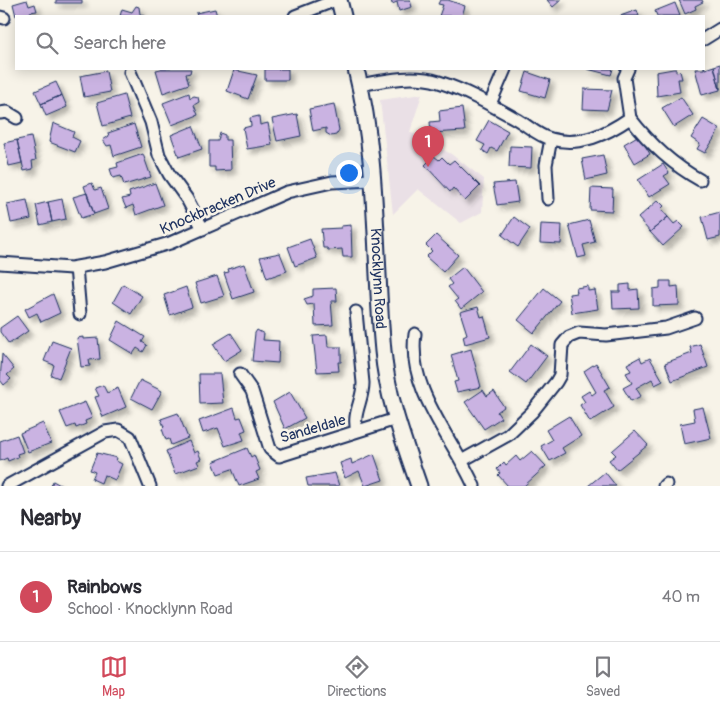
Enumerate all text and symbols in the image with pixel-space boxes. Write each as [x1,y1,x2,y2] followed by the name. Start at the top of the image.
[15,15,705,70] search box
[33,29,61,57] icon: search
[73,31,166,55] text: Search here
[412,126,444,167] pin: 1
[336,160,362,186] your location
[157,173,279,239] street label: Knockbracken Drive
[366,227,391,330] street label: Knocklynn Road
[278,410,349,447] street label: Sandeldale
[20,505,81,532] text: Nearby
[67,575,141,599] text: Rainbows
[33,587,39,607] text: 1
[662,587,700,607] text: 40 m
[67,599,233,619] text: School · Knocklynn Road
[100,653,128,700] tab: Map
[327,653,386,700] tab: Directions
[586,653,620,700] tab: Saved

